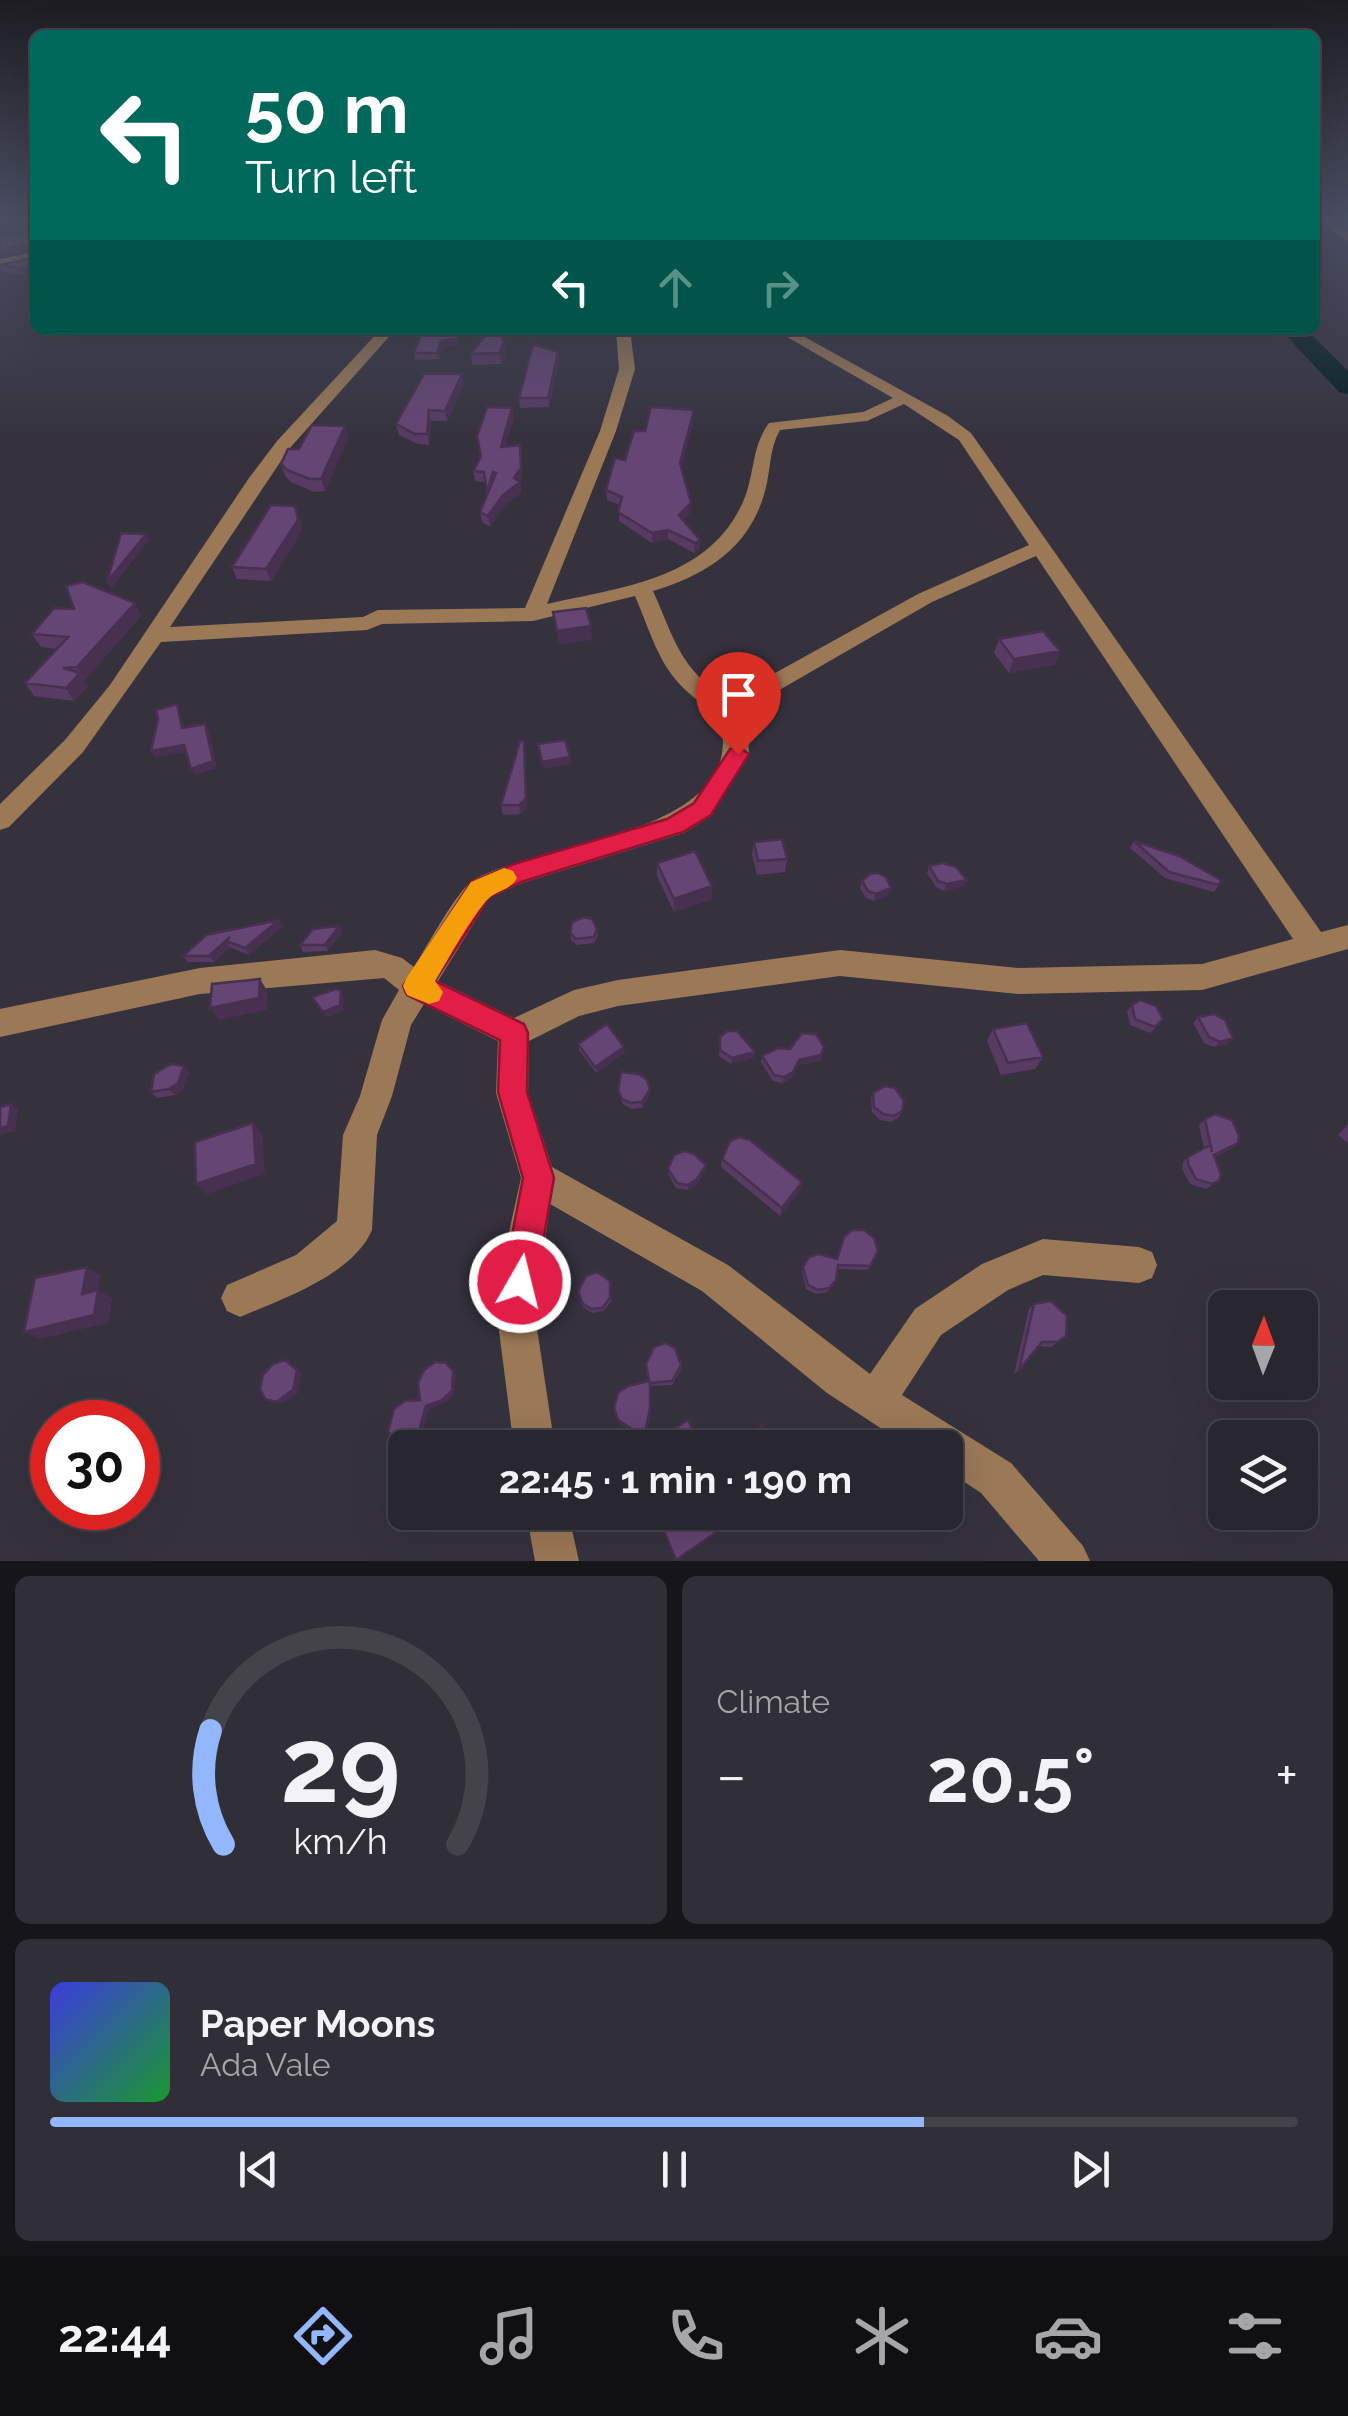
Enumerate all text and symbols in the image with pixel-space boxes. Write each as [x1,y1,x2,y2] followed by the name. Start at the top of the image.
[245,67,409,149] text: 50 m
[80,70,210,200] icon: left
[245,151,417,204] text: Turn left
[543,260,598,315] icon: left
[648,260,703,315] icon: ahead
[753,260,808,315] icon: right
[696,652,781,755] pin
[711,667,766,722] icon: arrive
[468,1230,572,1334] position arrow
[1208,1290,1318,1400] north arrow
[1208,1290,1318,1530] map controls
[30,1400,160,1530] speed limit sign: 30
[1208,1420,1318,1530] button: layers
[499,1457,852,1502] text: 22:45 · 1 min · 190 m
[717,1683,830,1720] text: Climate
[281,1704,401,1826] text: 29
[927,1731,1095,1820] text: 20.5°
[717,1743,746,1808] text: −
[1275,1743,1298,1808] text: +
[294,1820,388,1862] text: km/h
[200,2001,435,2046] text: Paper Moons
[200,2046,331,2083] text: Ada Vale
[231,2142,286,2197] icon: previous
[647,2142,702,2197] icon: pause
[1063,2142,1118,2197] icon: next
[288,2301,358,2371] icon: directions
[474,2301,544,2371] icon: music
[661,2301,731,2371] icon: phone
[847,2301,917,2371] icon: climate
[1033,2301,1103,2371] icon: car
[1220,2301,1290,2371] icon: filters
[58,2310,171,2363] text: 22:44

